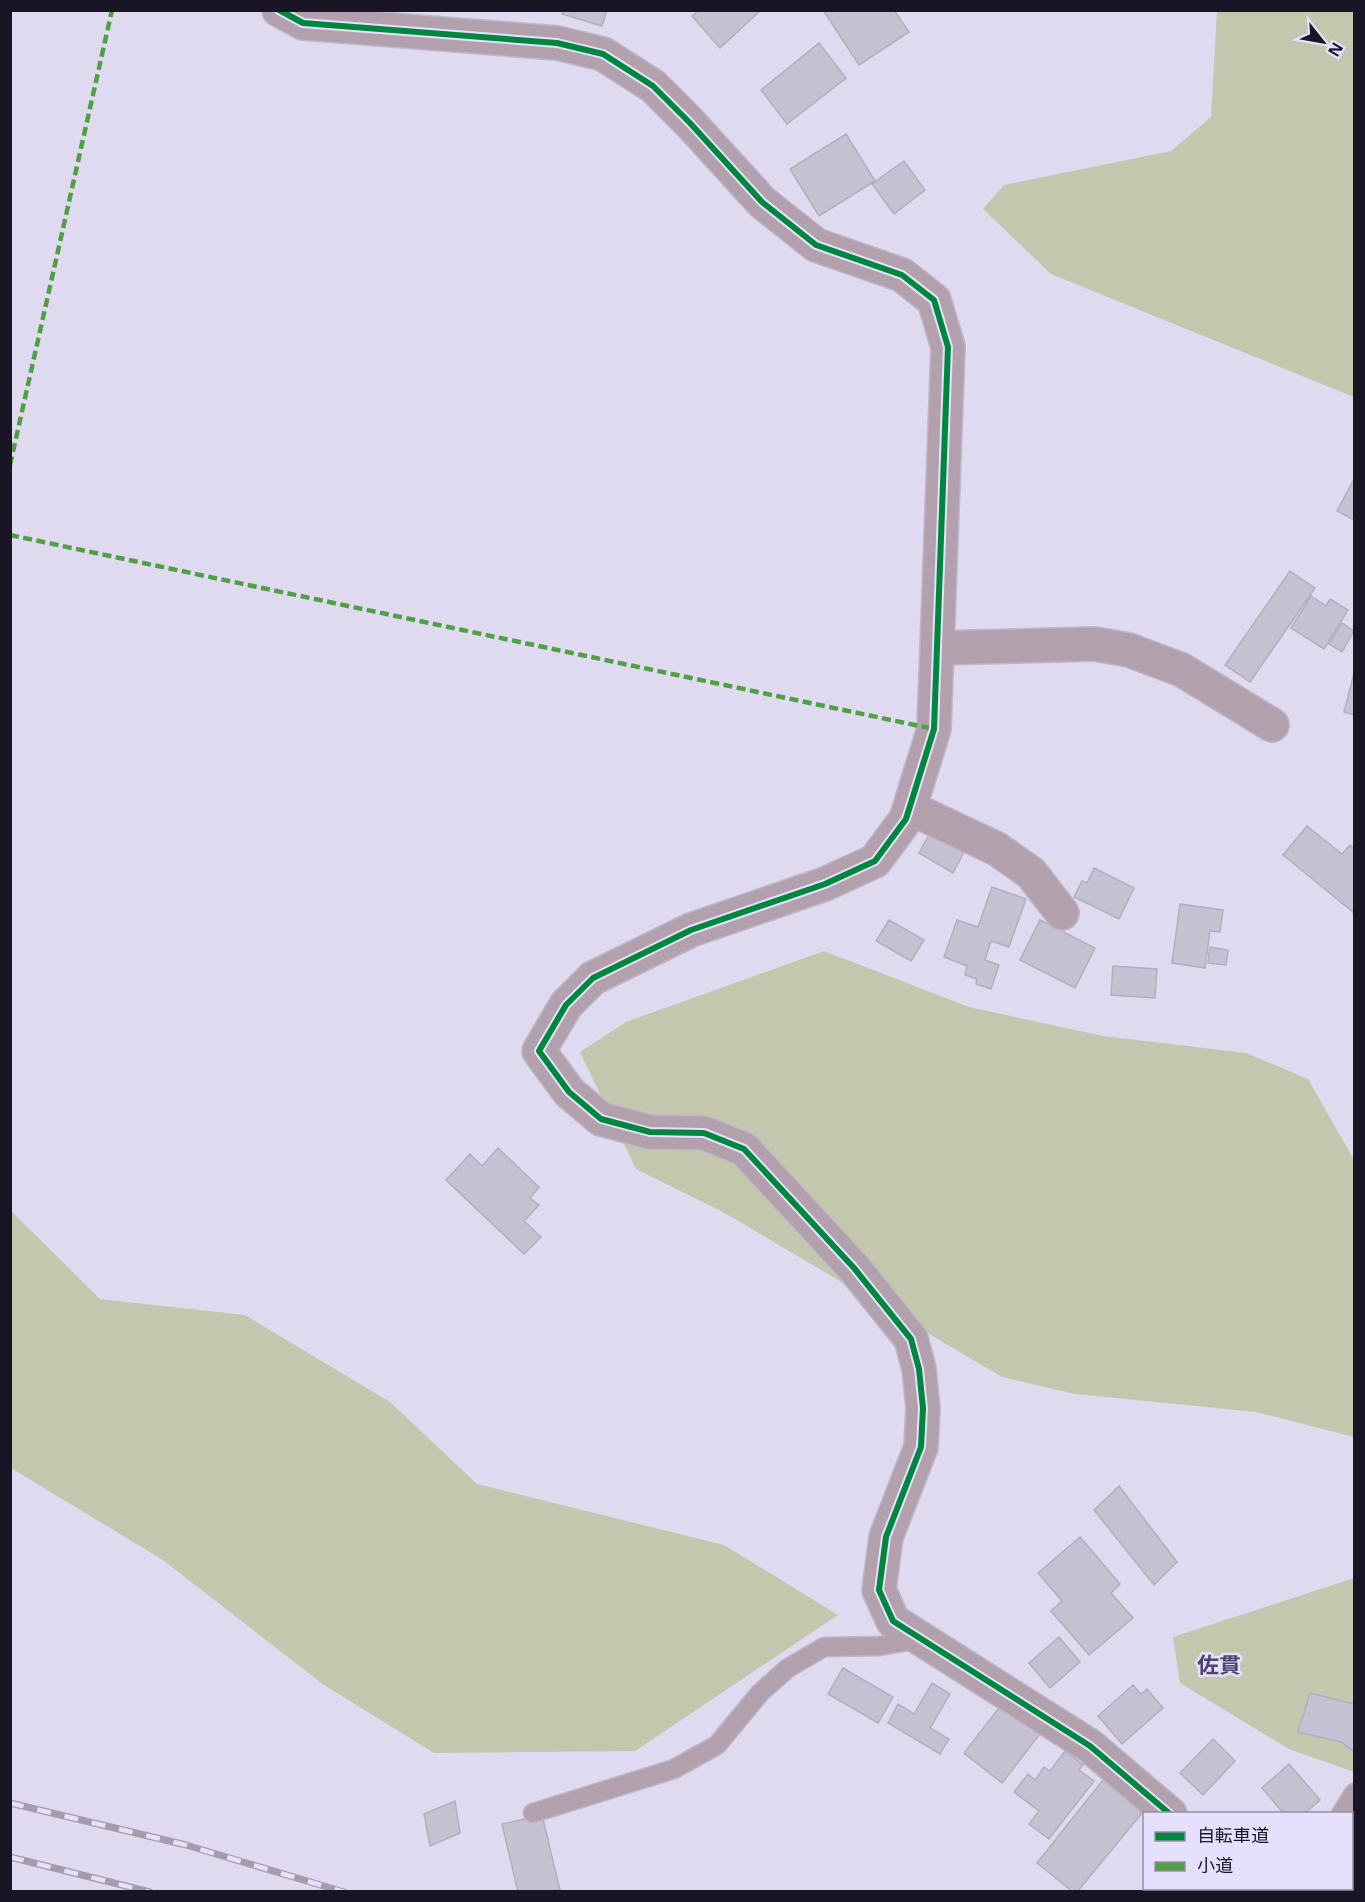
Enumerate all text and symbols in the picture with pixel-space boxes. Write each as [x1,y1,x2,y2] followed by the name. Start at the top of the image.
[1293,12,1353,72] north arrow
[1323,38,1349,61] text: N
[1197,1649,1241,1679] district label: 佐貫
[1143,1812,1353,1890] legend
[1197,1823,1269,1847] text: 自転車道
[1197,1853,1233,1877] text: 小道

